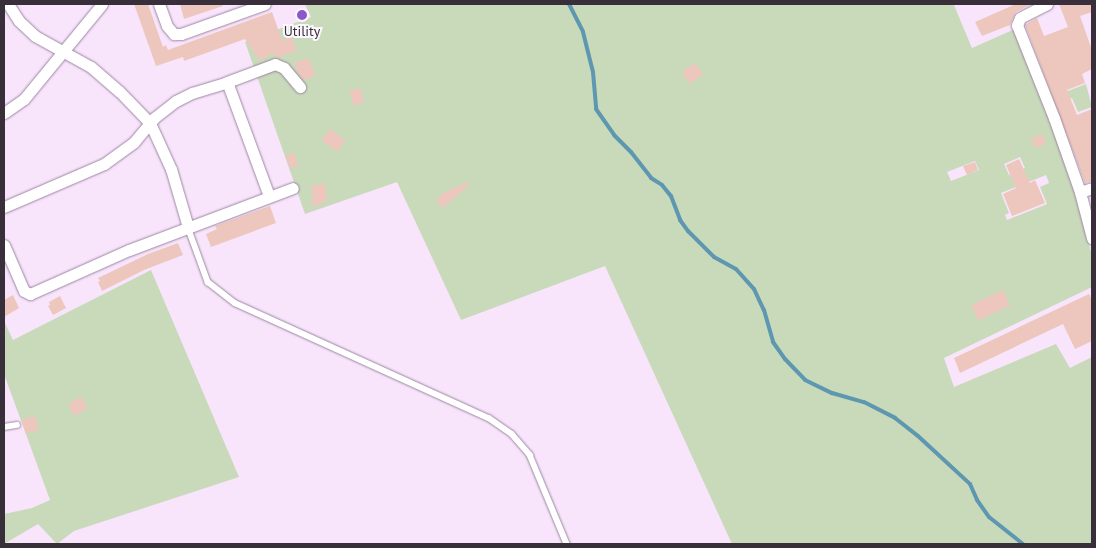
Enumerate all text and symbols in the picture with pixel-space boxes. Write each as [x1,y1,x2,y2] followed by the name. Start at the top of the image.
[296,9,308,21] marker: Utility
[284,23,320,39] place label: Utility

